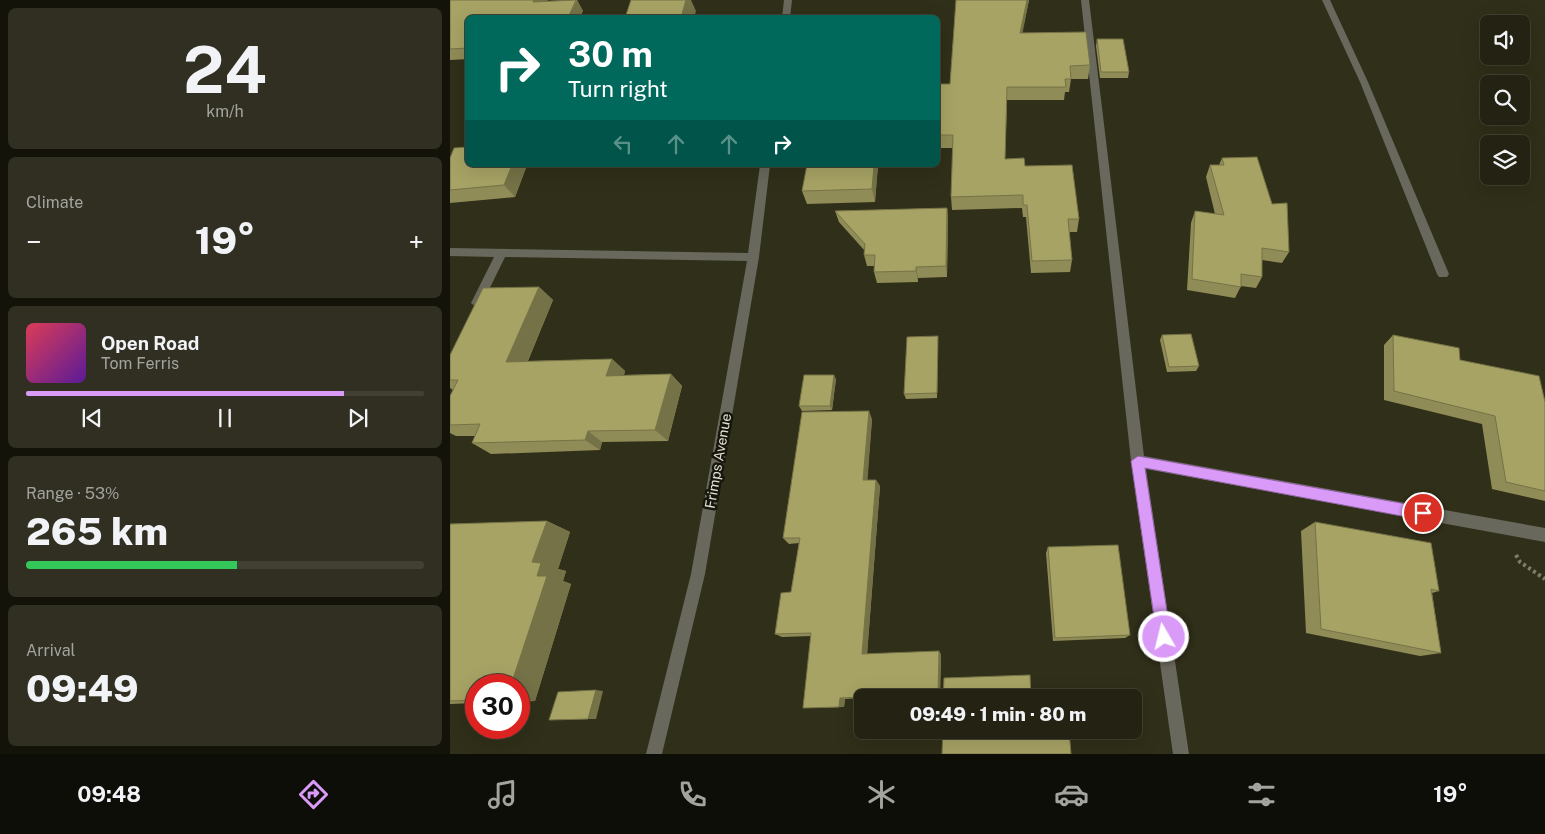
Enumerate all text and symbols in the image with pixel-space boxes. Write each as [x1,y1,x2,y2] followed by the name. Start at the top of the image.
[1480,15,1530,185] map controls
[1480,15,1530,65] button: sound
[183,31,267,108] text: 24
[568,34,653,75] text: 30 m
[485,35,550,100] icon: right
[1480,75,1530,125] button: search
[568,76,668,102] text: Turn right
[206,102,244,121] text: km/h
[609,130,637,158] icon: left
[662,130,690,158] icon: ahead
[715,130,743,158] icon: ahead
[768,130,796,158] icon: right
[1480,135,1530,185] button: layers
[26,193,83,212] text: Climate
[195,218,255,263] text: 19°
[26,225,42,258] text: −
[408,225,424,258] text: +
[101,332,199,354] text: Open Road
[101,354,179,373] text: Tom Ferris
[78,404,106,432] icon: previous
[211,404,239,432] icon: pause
[344,404,372,432] icon: next
[702,412,734,510] street label: Frimps Avenue
[26,484,120,503] text: Range · 53%
[1402,492,1444,534] pin
[1409,499,1437,527] icon: arrive
[26,509,168,554] text: 265 km
[1137,610,1189,662] position arrow
[26,641,75,660] text: Arrival
[26,666,139,711] text: 09:49
[465,674,530,739] speed limit sign: 30
[910,703,1086,725] text: 09:49 · 1 min · 80 m
[296,777,331,812] icon: directions
[485,777,520,812] icon: music
[675,777,710,812] icon: phone
[864,777,899,812] icon: climate
[1054,777,1089,812] icon: car
[1244,777,1279,812] icon: filters
[77,781,141,807] text: 09:48
[1433,781,1468,807] text: 19°

